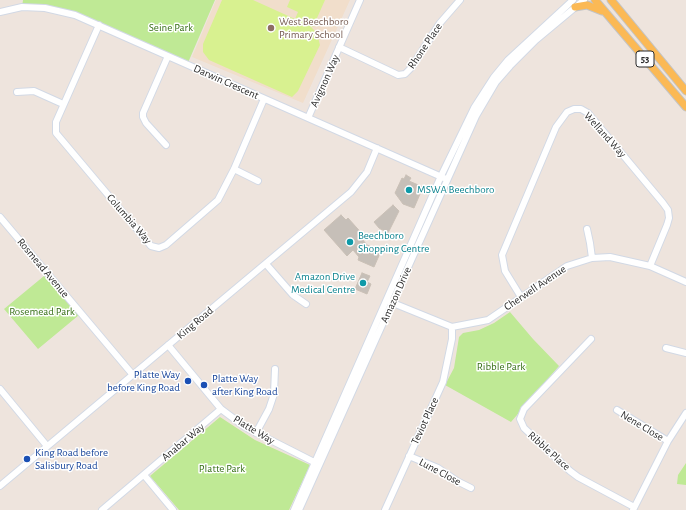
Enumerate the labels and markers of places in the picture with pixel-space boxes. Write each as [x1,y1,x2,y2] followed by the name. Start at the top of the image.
[279,15,349,41] place label: West Beechboro Primary School
[266,23,276,33] marker: West Beechboro Primary School
[417,183,494,197] place label: MSWA Beechboro
[404,185,414,195] marker: MSWA Beechboro
[358,229,429,255] place label: Beechboro Shopping Centre
[345,237,355,247] marker: Beechboro Shopping Centre
[291,270,355,296] place label: Amazon Drive Medical Centre
[358,278,368,288] marker: Amazon Drive Medical Centre
[107,368,180,394] place label: Platte Way before King Road
[212,372,278,398] place label: Platte Way after King Road
[183,376,193,386] marker: Platte Way before King Road
[199,380,209,390] marker: Platte Way after King Road
[35,446,108,472] place label: King Road before Salisbury Road
[22,454,32,464] marker: King Road before Salisbury Road

